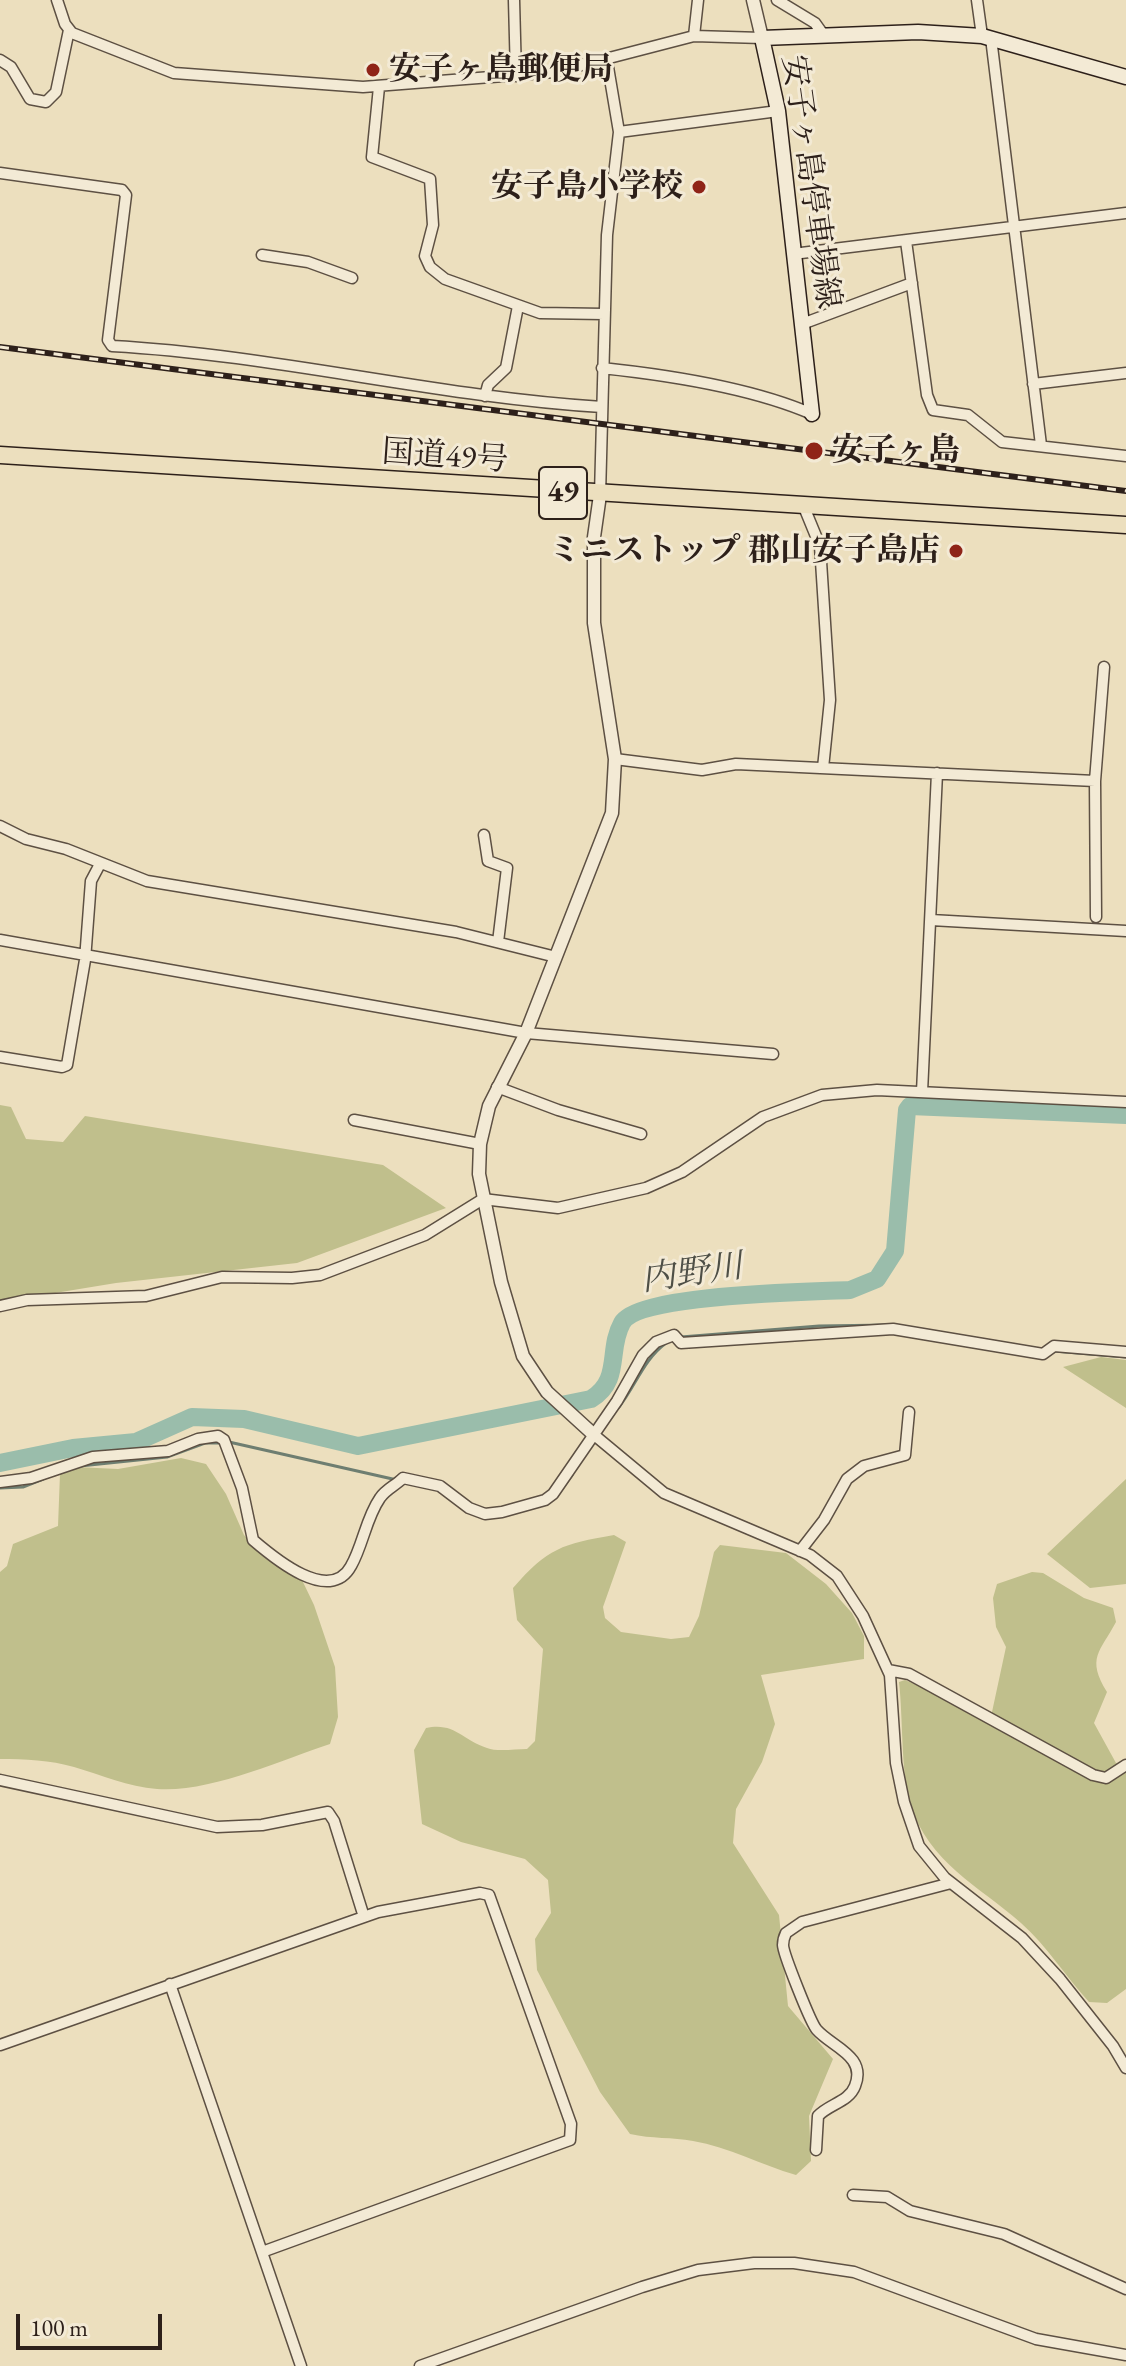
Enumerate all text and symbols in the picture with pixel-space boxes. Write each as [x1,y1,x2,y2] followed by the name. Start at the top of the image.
[389,51,613,89] place label: 安子ヶ島郵便局
[773,53,847,311] street label: 安子ヶ島停車場線
[364,61,382,79] marker: 安子ヶ島郵便局
[491,168,683,206] place label: 安子島小学校
[690,178,708,196] marker: 安子島小学校
[832,432,960,470] place label: 安子ヶ島
[380,433,510,481] street label: 国道49号
[803,440,825,462] marker: 安子ヶ島
[539,467,587,519] road number: 49
[548,532,940,570] place label: ミニストップ 郡山安子島店
[947,542,965,560] marker: ミニストップ 郡山安子島店
[639,1247,745,1301] water label: 内野川
[20,2298,166,2348] scale bar
[30,2312,88,2343] text: 100 m

